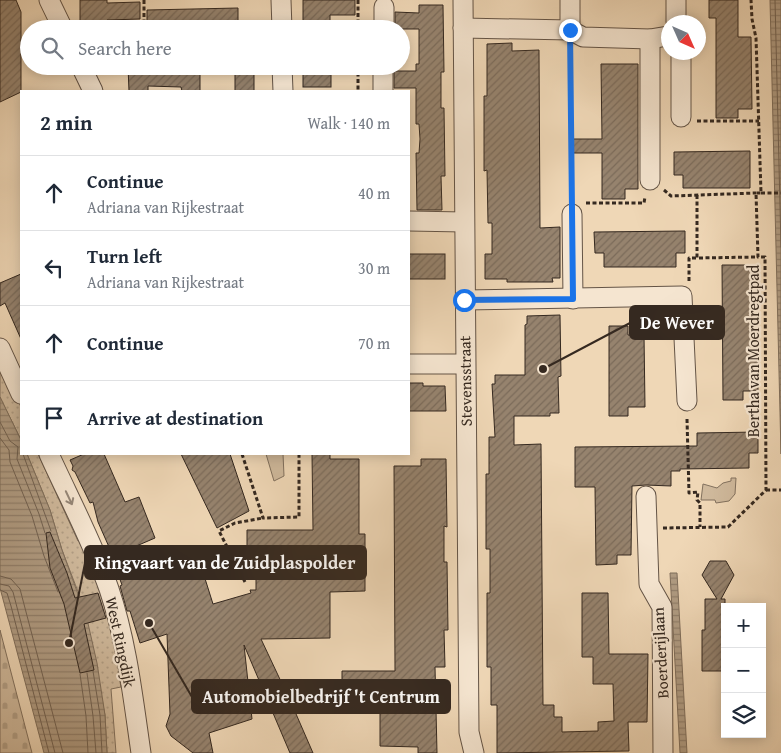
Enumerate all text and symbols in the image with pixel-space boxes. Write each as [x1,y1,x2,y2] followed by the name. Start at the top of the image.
[661,15,706,60] north arrow
[559,19,582,42] route end
[20,20,410,75] search box
[38,34,66,62] icon: search
[78,34,172,62] text: Search here
[40,107,92,138] text: 2 min
[307,111,390,135] text: Walk · 140 m
[87,167,164,195] text: Continue
[40,179,68,207] icon: ahead
[358,181,390,205] text: 40 m
[87,195,244,219] text: Adriana van Rijkestraat
[87,242,162,270] text: Turn left
[40,254,68,282] icon: left
[358,256,390,280] text: 30 m
[741,264,765,437] street label: Bertha van Moerdregtpad
[87,270,244,294] text: Adriana van Rijkestraat
[453,289,476,312] route start
[630,306,724,339] callout: De Wever
[640,309,715,336] text: De Wever
[40,329,68,357] icon: ahead
[87,329,164,357] text: Continue
[358,331,390,355] text: 70 m
[452,335,478,427] street label: Stevensstraat
[40,404,68,432] icon: arrive
[87,404,263,432] text: Arrive at destination
[65,490,74,505] one-way arrow
[85,546,366,579] callout: Ringvaart van de Zuidplaspolder
[95,549,356,576] text: Ringvaart van de Zuidplaspolder
[100,594,142,690] street label: West Ringdijk
[721,603,766,738] map controls
[721,603,766,648] button: +
[646,607,674,699] street label: Boerderijlaan
[721,648,766,693] button: −
[192,680,450,713] callout: Automobielbedrijf 't Centrum
[202,683,440,710] text: Automobielbedrijf 't Centrum
[721,693,766,738] button: layers

